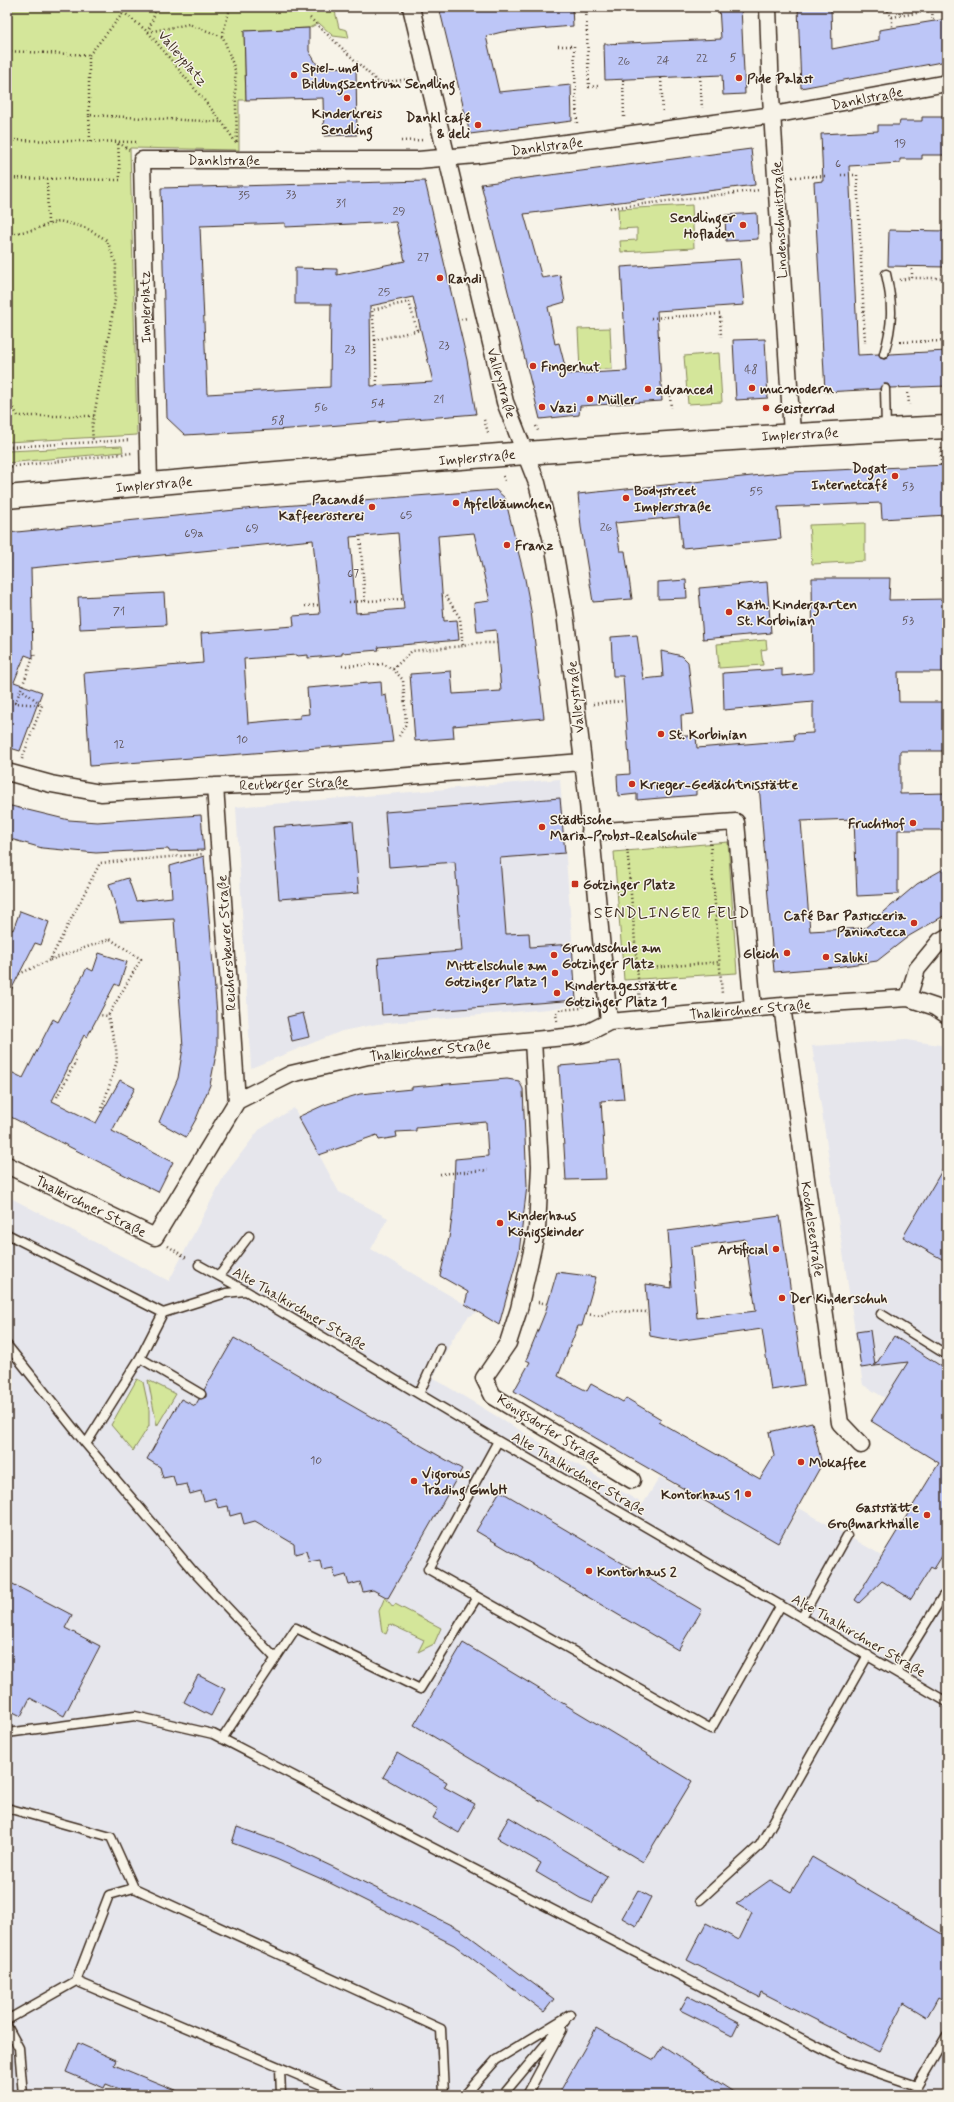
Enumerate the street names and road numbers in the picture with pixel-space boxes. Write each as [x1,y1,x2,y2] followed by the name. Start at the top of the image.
[154,27,211,91] street label: Valleyplatz
[830,83,905,115] street label: Danklstraße
[510,134,584,160] street label: Danklstraße
[188,152,260,170] street label: Danklstraße
[768,161,792,279] street label: Lindenschmitstraße
[136,270,156,343] street label: Implerplatz
[482,346,520,421] street label: Valleystraße
[761,424,839,446] street label: Implerstraße
[438,446,516,470] street label: Implerstraße
[115,473,193,497] street label: Implerstraße
[563,660,589,734] street label: Valleystraße
[239,773,349,797] street label: Reutberger Straße
[213,874,241,1011] street label: Reichersbeurer Straße
[689,996,812,1024] street label: Thalkirchner Straße
[369,1036,492,1066] street label: Thalkirchner Straße
[32,1172,149,1242] street label: Thalkirchner Straße
[796,1180,828,1278] street label: Kochelseestraße
[229,1263,370,1355] street label: Alte Thalkirchner Straße
[492,1391,604,1471] street label: Königsdorfer Straße
[508,1428,649,1520] street label: Alte Thalkirchner Straße
[788,1590,929,1682] street label: Alte Thalkirchner Straße

